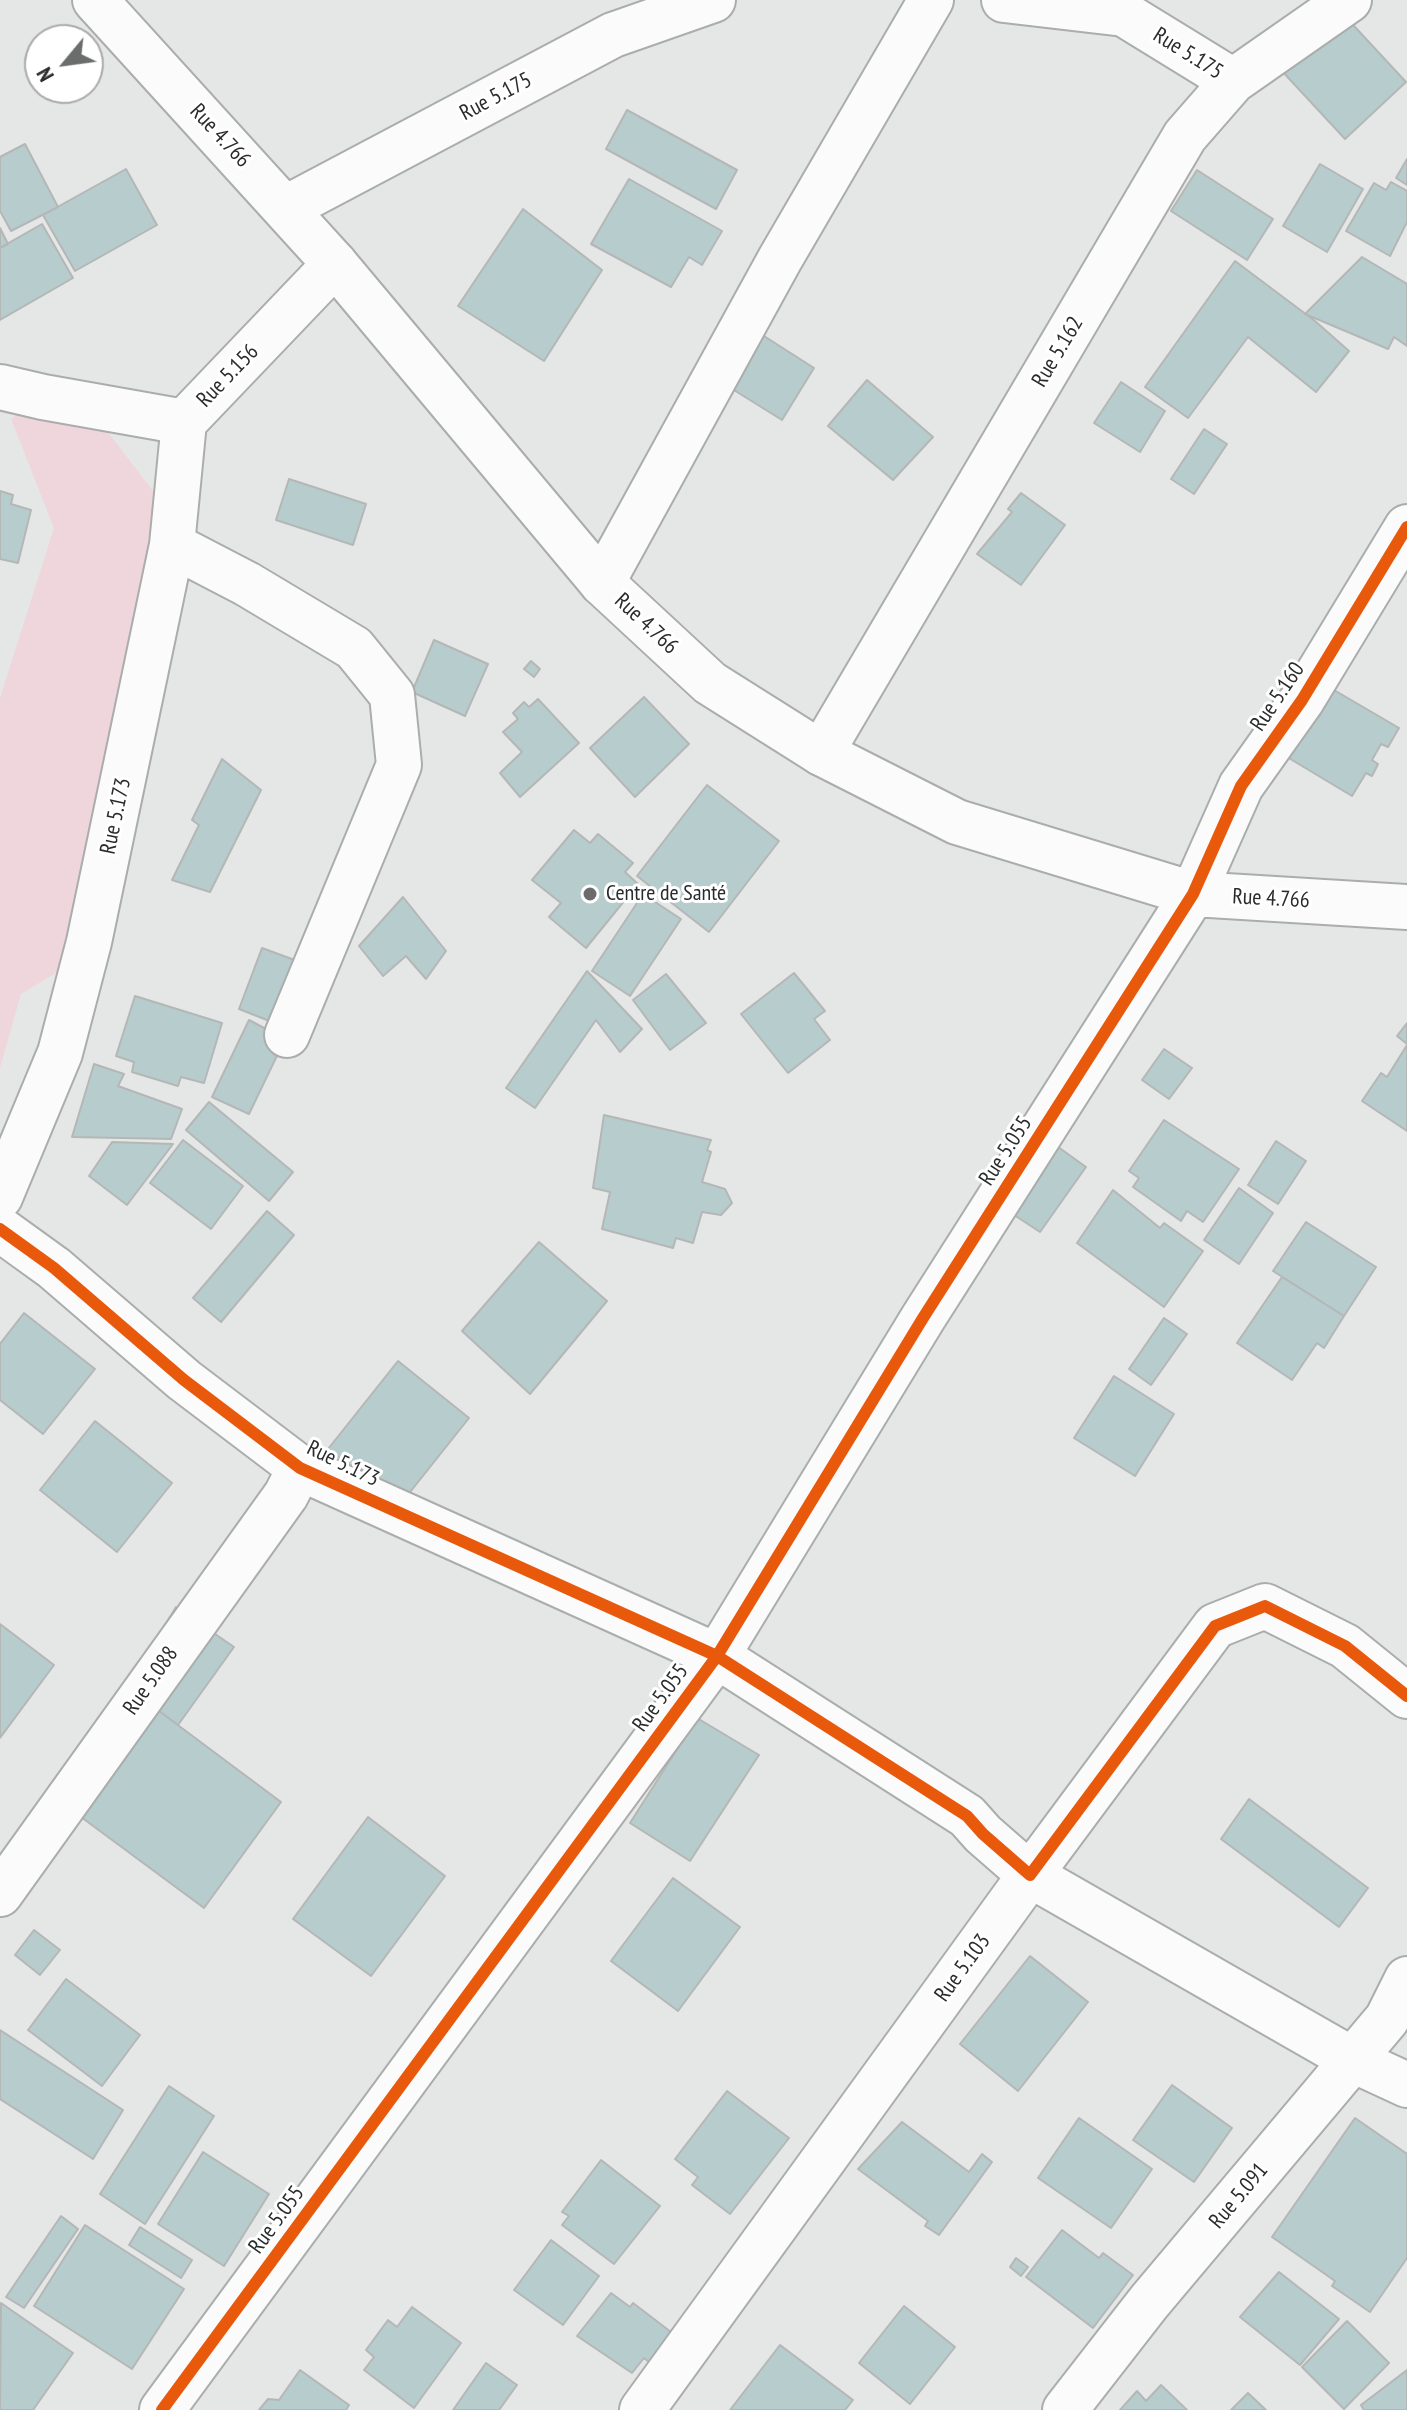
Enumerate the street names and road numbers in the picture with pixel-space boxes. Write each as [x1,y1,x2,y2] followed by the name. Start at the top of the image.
[1148,22,1228,86] street label: Rue 5.175
[456,67,536,127] street label: Rue 5.175
[184,99,256,173] street label: Rue 4.766
[1027,312,1089,392] street label: Rue 5.162
[192,339,264,413] street label: Rue 5.156
[609,588,683,660] street label: Rue 4.766
[1245,658,1311,736] street label: Rue 5.160
[95,775,137,857] street label: Rue 5.173
[1232,884,1310,914] street label: Rue 4.766
[974,1111,1038,1191] street label: Rue 5.055
[302,1435,384,1493] street label: Rue 5.173
[118,1642,184,1720] street label: Rue 5.088
[628,1659,694,1737] street label: Rue 5.055
[930,1929,996,2007] street label: Rue 5.103
[1204,2158,1274,2234] street label: Rue 5.091
[244,2181,310,2259] street label: Rue 5.055

